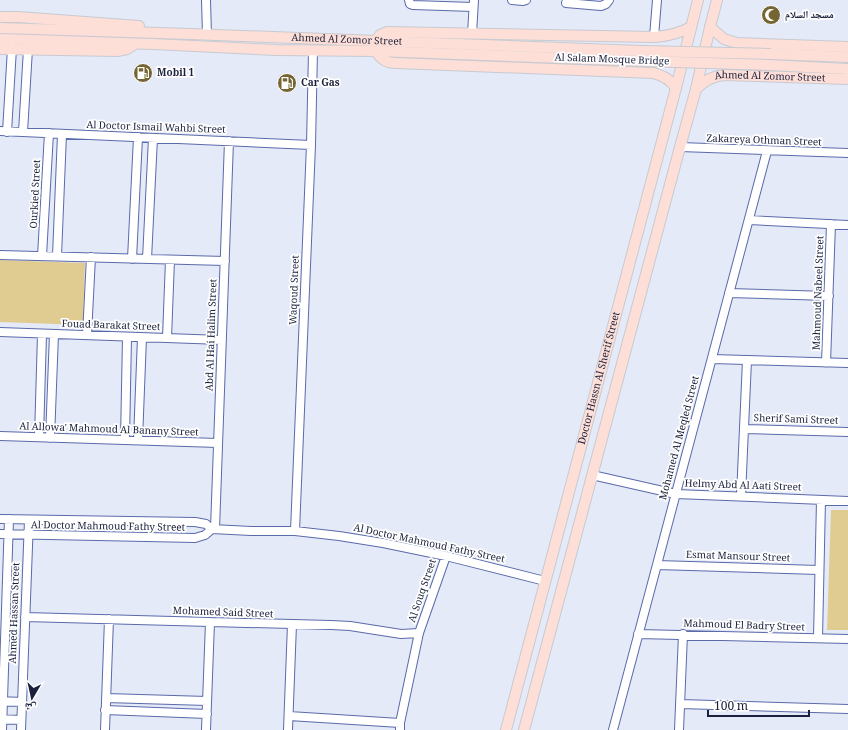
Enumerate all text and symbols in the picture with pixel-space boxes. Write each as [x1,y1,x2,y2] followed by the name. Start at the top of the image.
[760,4,782,26] mosque icon: مسجد السلام
[785,7,834,24] place label: مسجد السلام
[291,29,403,50] street label: Ahmed Al Zomor Street
[554,50,670,70] street label: Al Salam Mosque Bridge
[132,62,154,84] fuel station icon: Mobil 1
[157,65,194,82] place label: Mobil 1
[713,66,826,87] street label: Ahmed Al Zomor Street
[276,72,298,94] fuel station icon: Car Gas
[301,75,340,92] place label: Car Gas
[86,117,226,139] street label: Al Doctor Ismail Wahbi Street
[706,130,822,152] street label: Zakareya Othman Street
[26,159,46,229] street label: Ourkied Street
[809,235,830,351] street label: Mahmoud Nabeel Street
[285,254,305,325] street label: Waqoud Street
[202,278,222,391] street label: Abd Al Hai Halim Street
[573,309,625,446] street label: Doctor Hassn Al Sherif Street
[61,316,161,336] street label: Fouad Barakat Street
[655,373,705,502] street label: Mohamed Al Meqled Street
[753,410,839,430] street label: Sherif Sami Street
[19,418,199,442] street label: Al Allowa' Mahmoud Al Banany Street
[684,475,802,497] street label: Helmy Abd Al Aati Street
[31,517,186,537] street label: Al Doctor Mahmoud Fathy Street
[352,520,507,568] street label: Al Doctor Mahmoud Fathy Street
[686,547,791,567] street label: Esmat Mansour Street
[404,557,442,625] street label: Al Souq Street
[5,562,25,664] street label: Ahmed Hassan Street
[172,603,274,623] street label: Mohamed Said Street
[683,615,806,637] street label: Mahmoud El Badry Street
[12,678,52,718] north arrow
[708,692,809,718] scale bar
[23,696,38,717] text: ش
[714,697,748,718] text: 100 m

